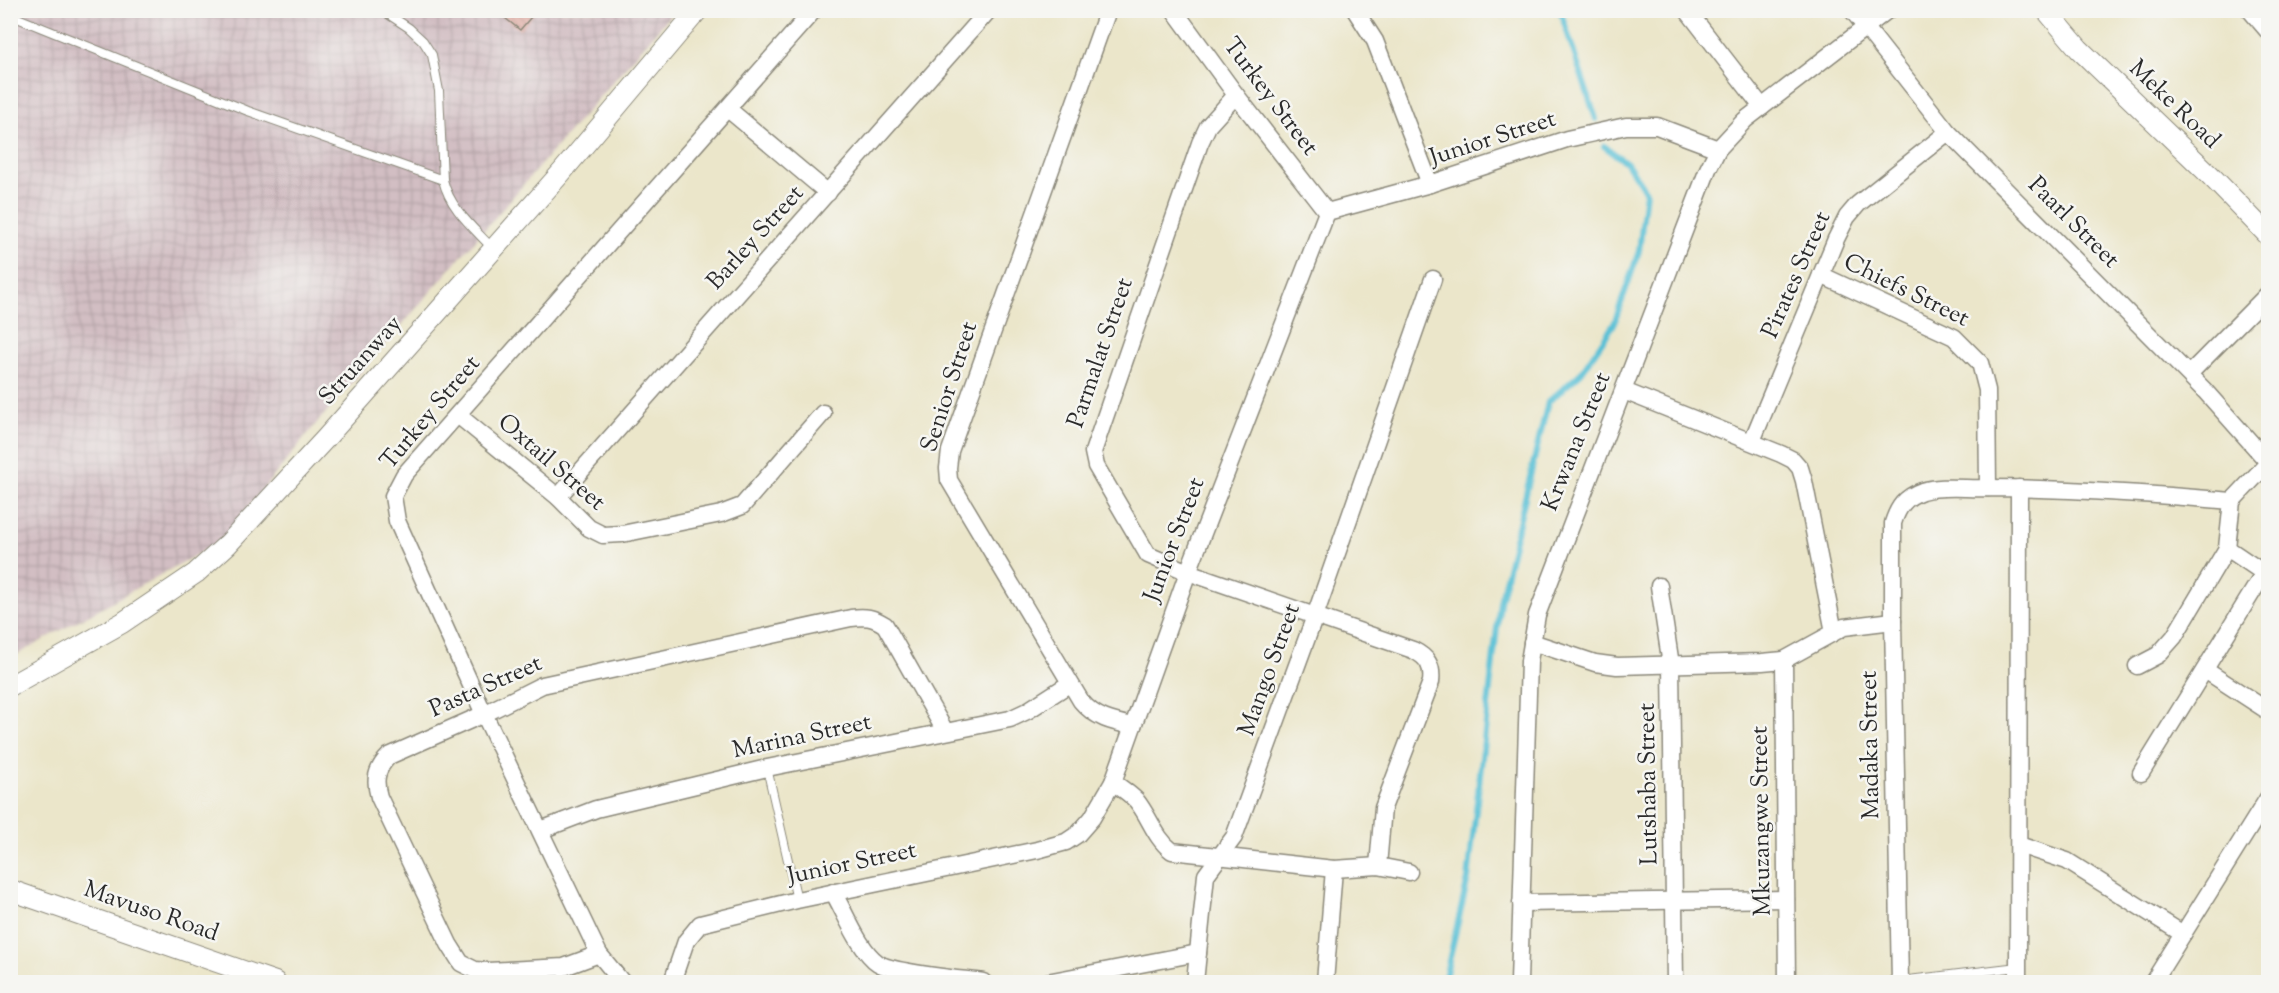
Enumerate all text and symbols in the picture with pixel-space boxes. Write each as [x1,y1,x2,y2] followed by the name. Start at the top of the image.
[1214,31,1326,163] street label: Turkey Street
[2121,53,2228,158] street label: Meke Road
[1424,103,1560,176] street label: Junior Street
[2019,169,2127,277] street label: Paarl Street
[700,178,812,298] street label: Barley Street
[1754,206,1840,344] street label: Pirates Street
[1837,246,1975,336] street label: Chiefs Street
[1059,273,1143,433] street label: Parmalat Street
[311,309,411,413] street label: Struanway
[913,317,987,457] street label: Senior Street
[373,348,489,478] street label: Turkey Street
[1534,367,1620,517] street label: Krwana Street
[490,407,612,519] street label: Oxtail Street
[1135,473,1214,609] street label: Junior Street
[1230,599,1310,741] street label: Mango Street
[424,647,548,727] street label: Pasta Street
[1853,670,1889,820] street label: Madaka Street
[1631,703,1667,865] street label: Lutshaba Street
[730,706,874,768] street label: Marina Street
[1743,726,1781,916] street label: Mkuzangwe Street
[783,834,920,895] street label: Junior Street
[79,873,224,951] street label: Mavuso Road

